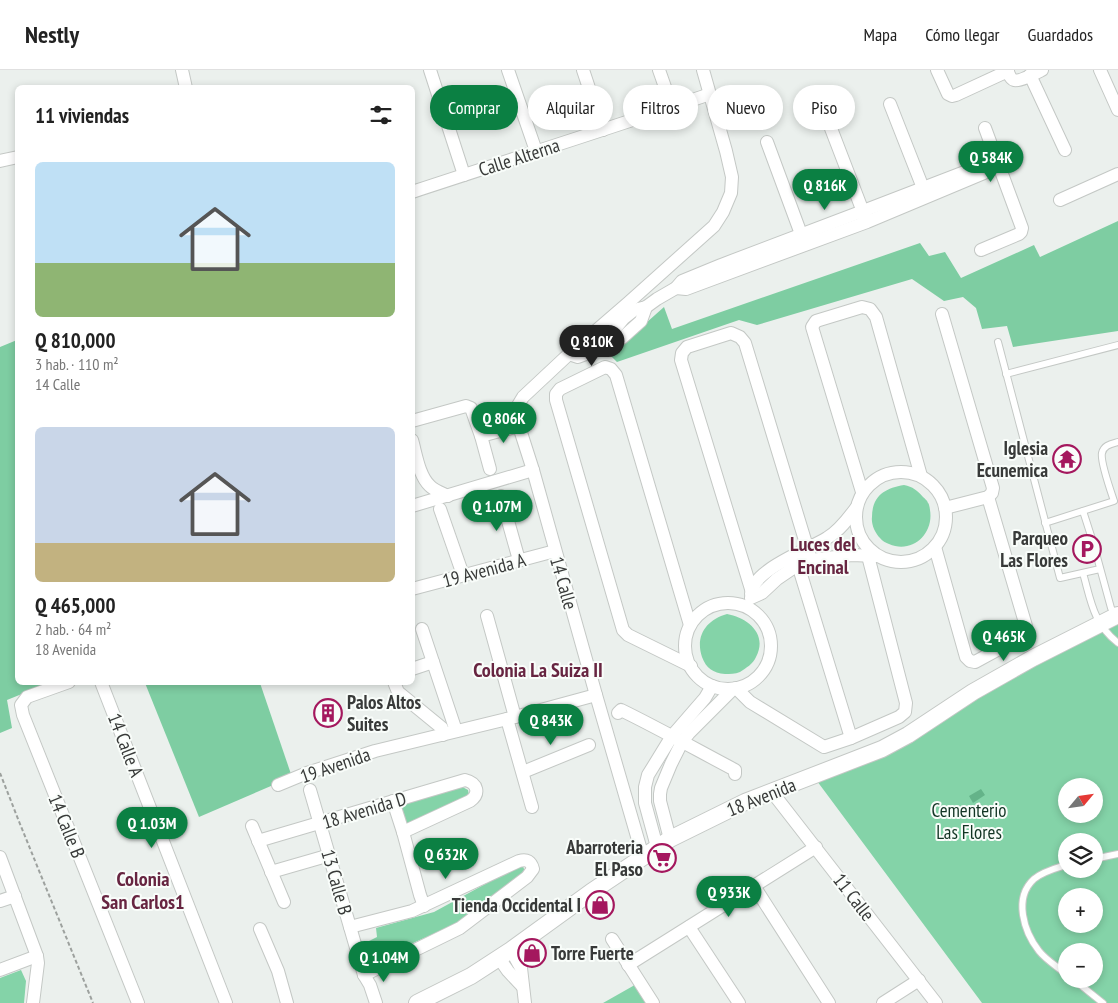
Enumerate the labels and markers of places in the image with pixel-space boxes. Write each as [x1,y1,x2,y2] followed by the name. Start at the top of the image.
[950,140,1032,183] pin: Q 584K
[784,168,866,211] pin: Q 816K
[551,324,633,367] pin: Q 810K
[463,402,545,444] pin: Q 806K
[977,436,1048,482] place label: Iglesia Ecunemica
[1052,444,1082,474] temple icon: Iglesia Ecunemica
[451,490,543,532] pin: Q 1.07M
[1000,526,1068,572] place label: Parqueo Las Flores
[1072,534,1102,564] parking icon: Parqueo Las Flores
[963,620,1045,662] pin: Q 465K
[347,690,422,736] place label: Palos Altos Suites
[313,698,343,728] building icon: Palos Altos Suites
[510,704,592,746] pin: Q 843K
[106,806,198,849] pin: Q 1.03M
[565,835,643,881] place label: Abarroteria El Paso
[405,838,487,880] pin: Q 632K
[647,843,677,873] supermarket icon: Abarroteria El Paso
[688,876,770,918] pin: Q 933K
[585,890,615,920] shop icon: Tienda Occidental I
[452,893,581,917] place label: Tienda Occidental I
[517,938,547,968] shop icon: Torre Fuerte
[338,940,430,983] pin: Q 1.04M
[551,941,634,965] place label: Torre Fuerte

